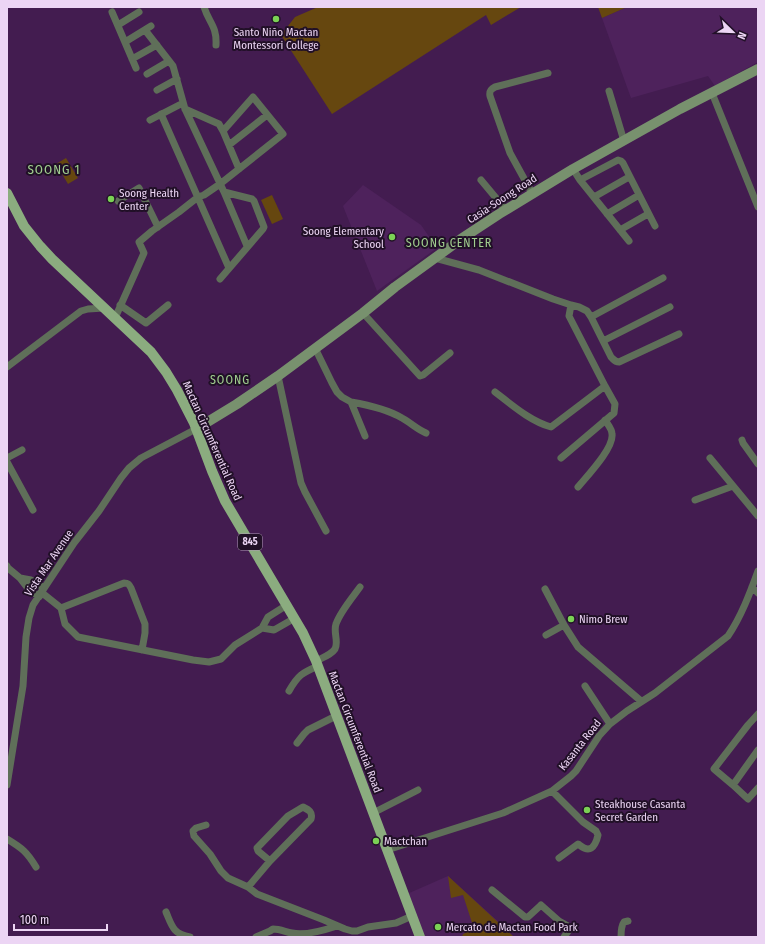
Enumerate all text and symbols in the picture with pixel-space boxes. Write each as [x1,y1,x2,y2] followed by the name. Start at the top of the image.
[713,12,753,52] north arrow
[271,14,281,24] marker: Santo Niño Mactan Montessori College
[233,26,319,52] place label: Santo Niño Mactan Montessori College
[734,30,749,41] text: N
[27,162,81,177] district label: SOONG 1
[465,172,539,226] street label: Casia-Soong Road
[119,187,179,213] place label: Soong Health Center
[106,194,116,204] marker: Soong Health Center
[303,225,384,251] place label: Soong Elementary School
[387,232,397,242] marker: Soong Elementary School
[406,236,492,250] district label: SOONG CENTER
[210,373,250,387] district label: SOONG
[180,379,244,503] street label: Mactan Circumferential Road
[22,527,76,599] street label: Vista Mar Avenue
[238,534,262,550] road number: 845
[579,613,627,626] place label: Nimo Brew
[566,614,576,624] marker: Nimo Brew
[326,669,384,795] street label: Mactan Circumferential Road
[556,717,604,773] street label: Kasanta Road
[595,798,685,824] place label: Steakhouse Casanta Secret Garden
[582,805,592,815] marker: Steakhouse Casanta Secret Garden
[384,835,427,848] place label: Mactchan
[371,836,381,846] marker: Mactchan
[14,906,107,932] scale bar
[20,913,49,927] text: 100 m
[446,921,579,934] place label: Mercato de Mactan Food Park
[433,922,443,932] marker: Mercato de Mactan Food Park

